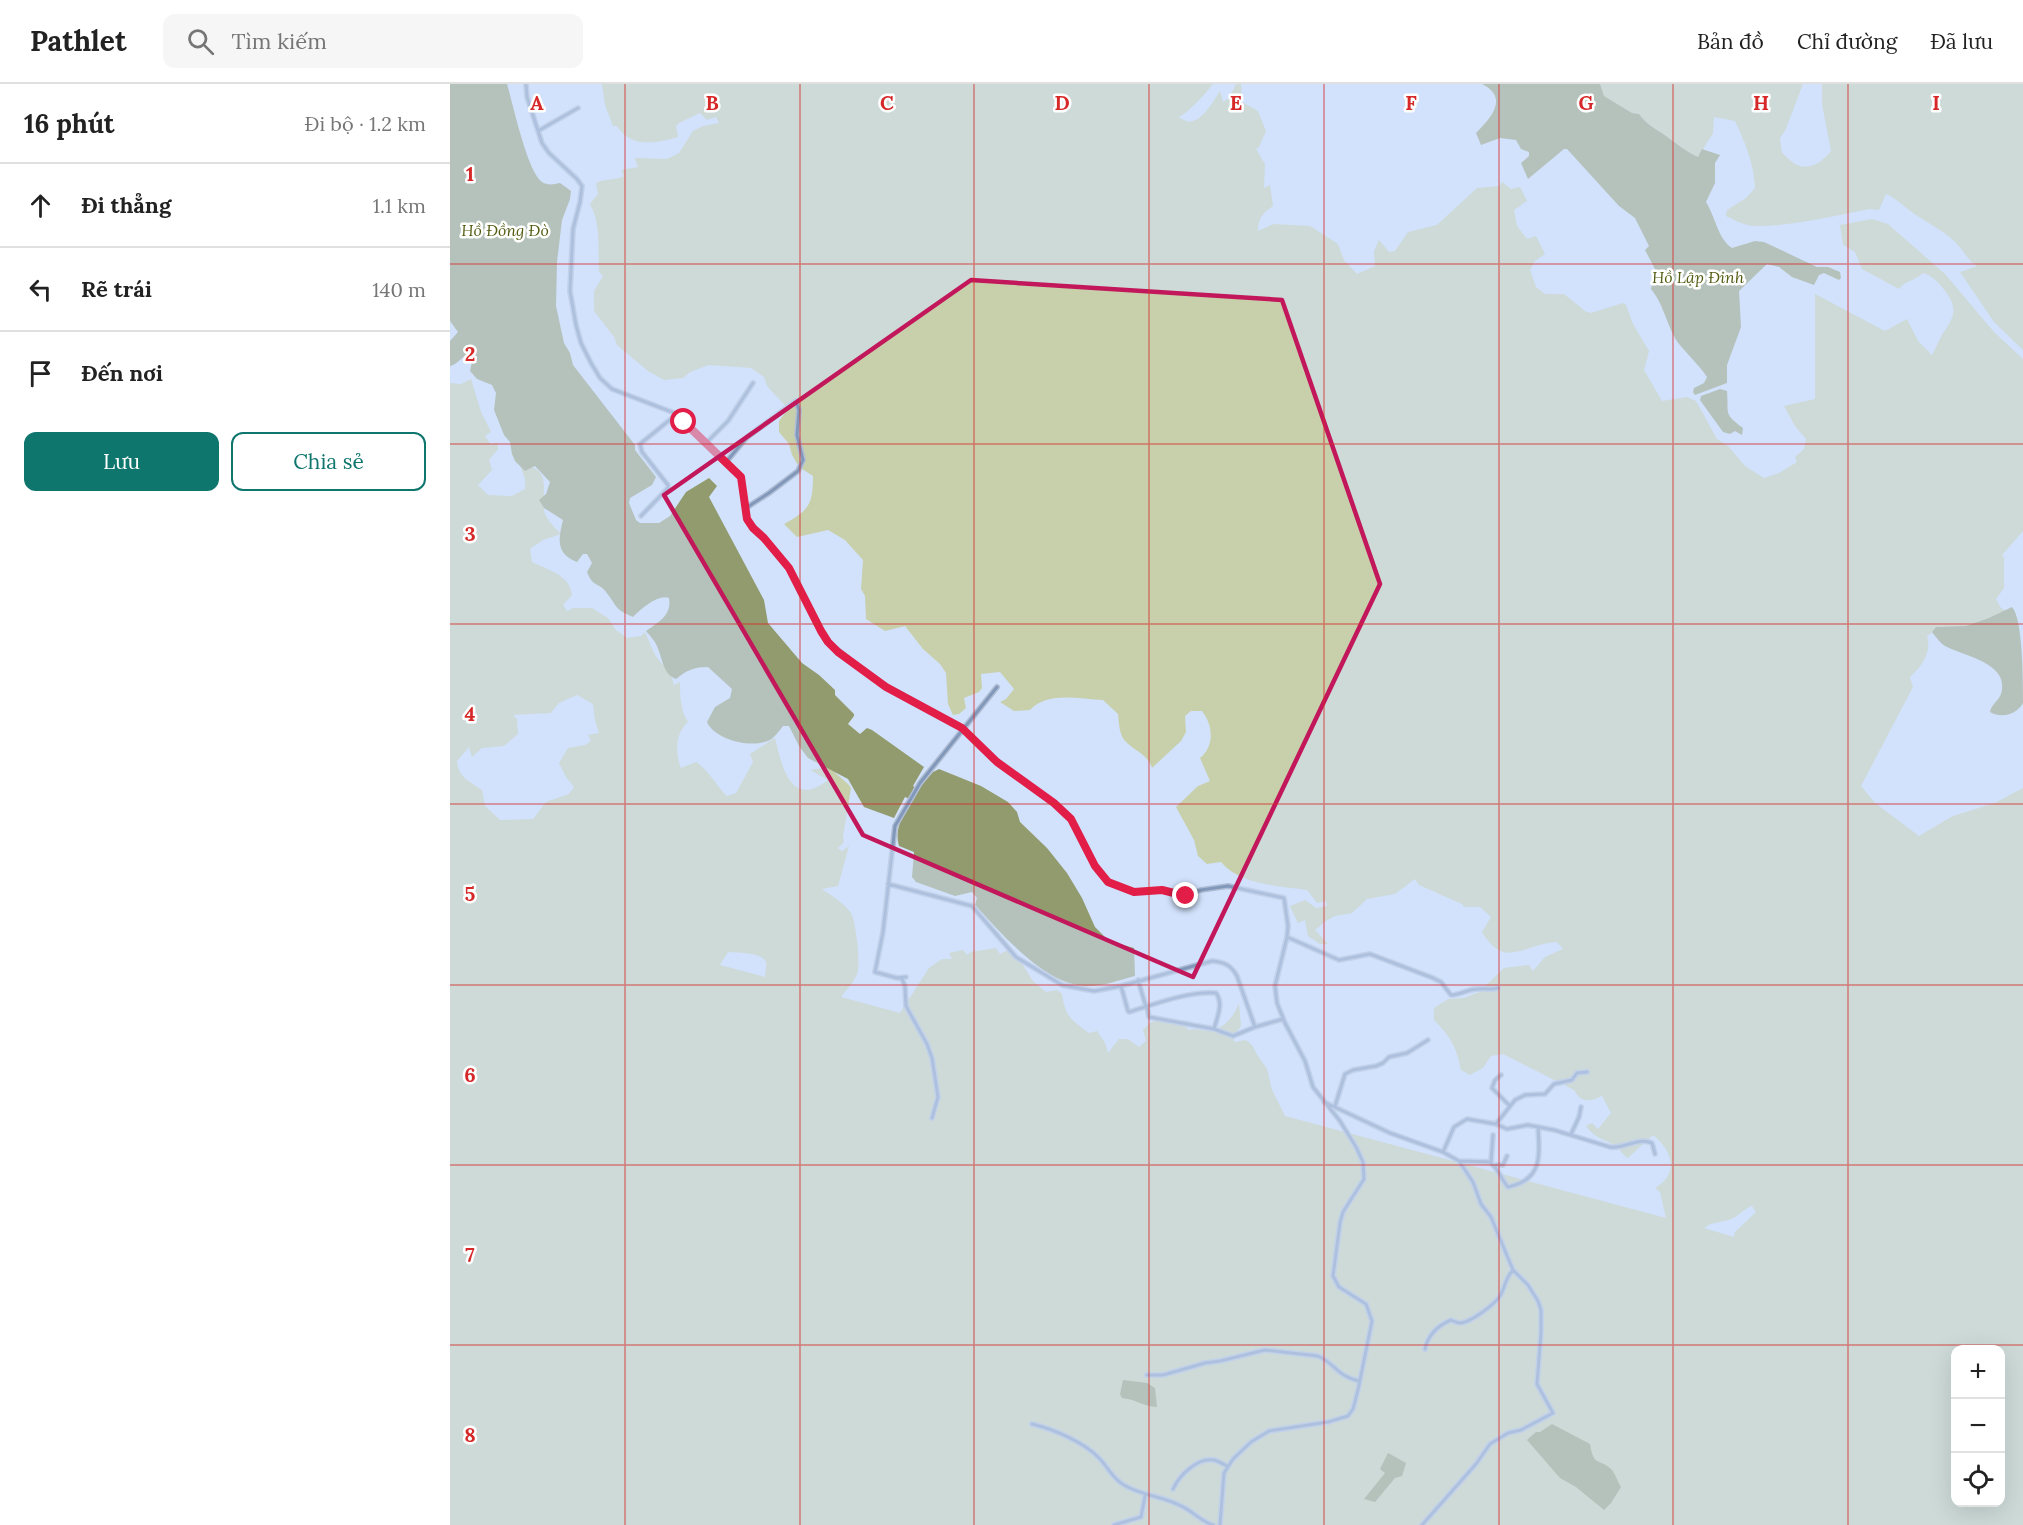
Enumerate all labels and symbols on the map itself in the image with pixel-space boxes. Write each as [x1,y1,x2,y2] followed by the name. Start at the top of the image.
[530,90,544,115] text: A
[705,90,719,115] text: B
[880,90,894,115] text: C
[1054,90,1070,115] text: D
[1230,90,1242,115] text: E
[1405,90,1417,115] text: F
[1578,90,1594,115] text: G
[1753,90,1769,115] text: H
[1932,90,1940,115] text: I
[466,161,474,186] text: 1
[461,220,549,240] water label: Hồ Đồng Đò
[1652,267,1744,287] water label: Hồ Lập Đinh
[465,341,475,366] text: 2
[670,408,696,434] route start
[464,521,476,546] text: 3
[465,701,476,726] text: 4
[465,881,476,906] text: 5
[1172,882,1198,908] route end
[464,1062,476,1087] text: 6
[465,1242,475,1267] text: 7
[464,1422,476,1447] text: 8

